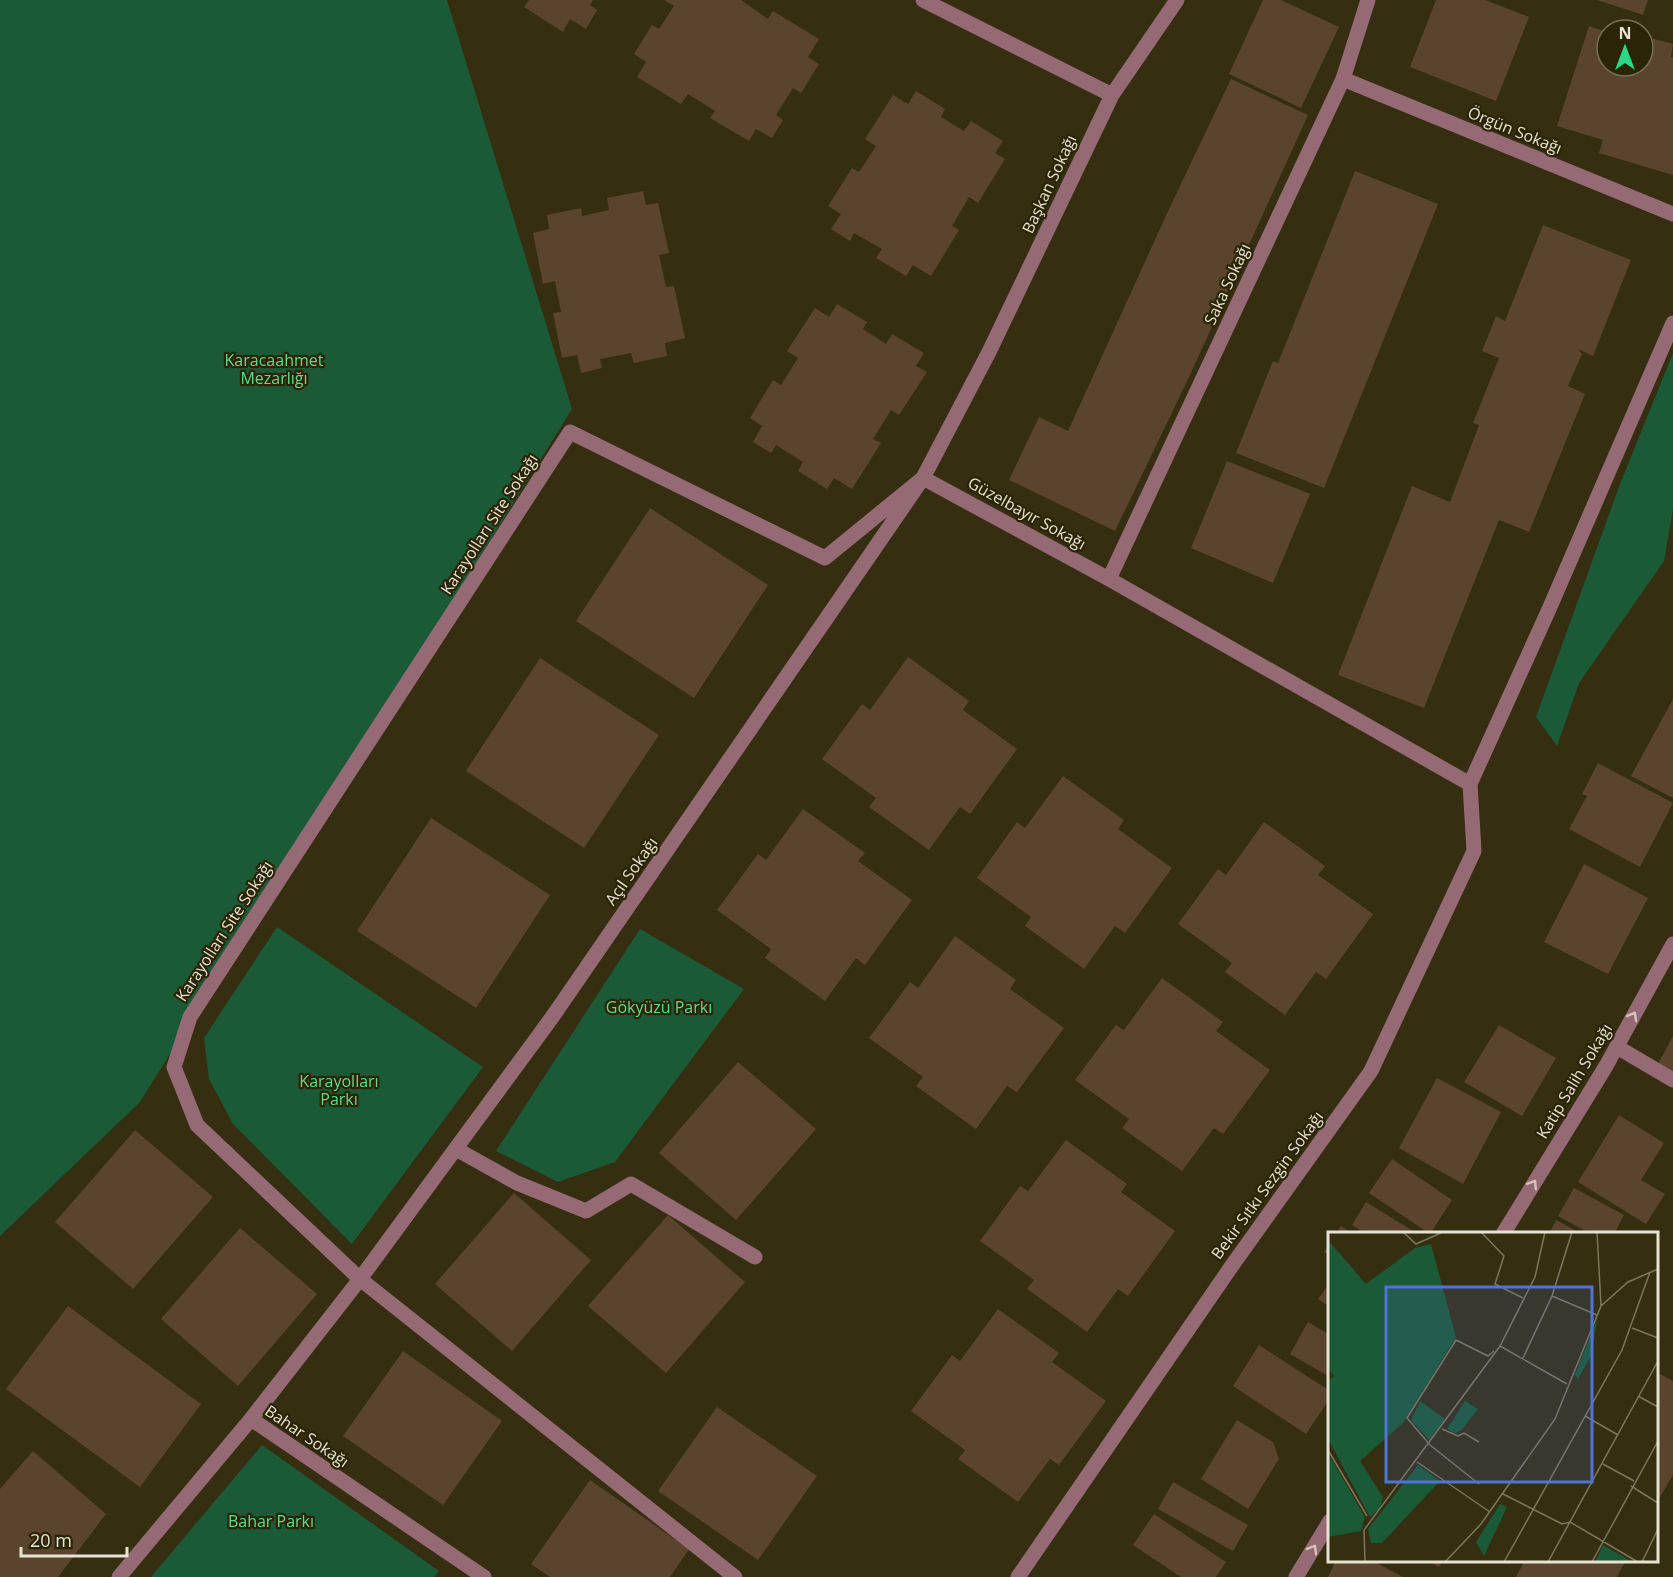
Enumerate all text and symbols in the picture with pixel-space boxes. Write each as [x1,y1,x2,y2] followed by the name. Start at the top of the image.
[1595,18,1655,78] north arrow
[1618,22,1632,44] text: N
[1465,101,1565,159] street label: Örgün Sokağı
[1017,131,1081,237] street label: Başkan Sokağı
[1199,240,1255,328] street label: Saka Sokağı
[225,349,324,389] park label: Karacaahmet Mezarlığı
[435,449,543,599] street label: Karayolları Site Sokağı
[964,471,1090,555] street label: Güzelbayır Sokağı
[599,833,663,909] street label: Açıl Sokağı
[170,856,278,1006] street label: Karayolları Site Sokağı
[606,996,712,1018] park label: Gökyüzü Parkı
[1626,1012,1637,1022] one-way arrow
[1531,1019,1617,1143] street label: Katip Salih Sokağı
[299,1070,379,1110] park label: Karayolları Parkı
[1206,1107,1328,1263] street label: Bekir Sıtkı Sezgin Sokağı
[1526,1180,1538,1190] one-way arrow
[1328,1232,1658,1562] inset map
[261,1400,353,1472] street label: Bahar Sokağı
[228,1510,314,1532] park label: Bahar Parkı
[21,1520,128,1558] scale bar
[30,1528,72,1552] text: 20 m
[1306,1545,1317,1555] one-way arrow

